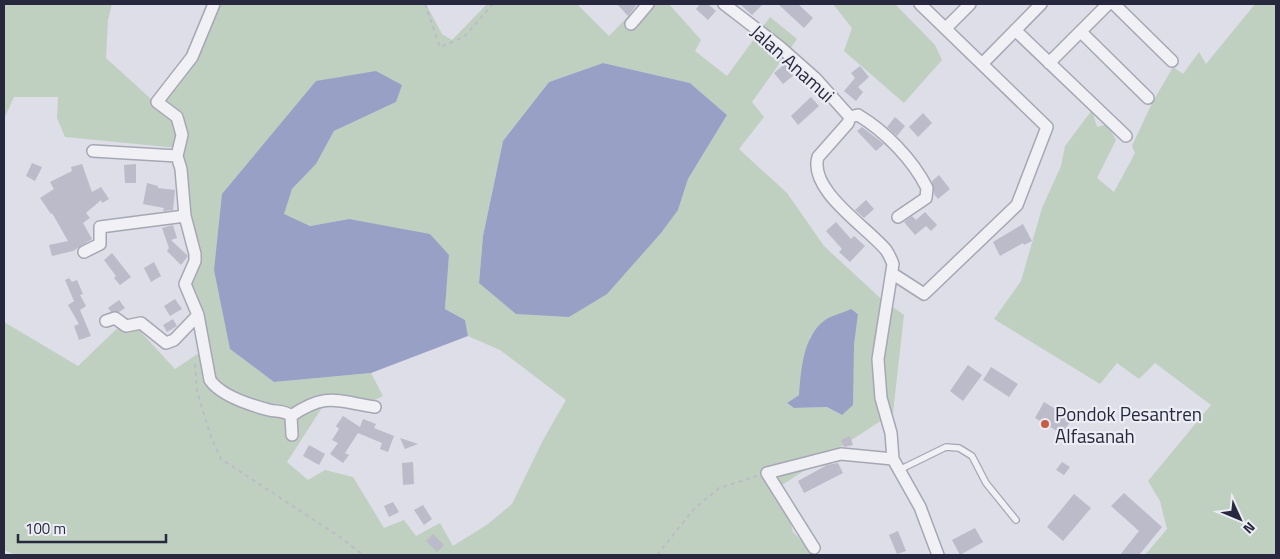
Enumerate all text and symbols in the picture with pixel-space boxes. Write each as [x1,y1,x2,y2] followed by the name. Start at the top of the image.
[744,17,842,109] street label: Jalan Anamui
[1055,399,1202,450] place label: Pondok Pesantren Alfasanah
[1039,418,1051,430] marker: Pondok Pesantren Alfasanah
[1215,494,1265,544] north arrow
[18,512,165,544] scale bar
[25,517,66,540] text: 100 m
[1239,518,1261,539] text: N

